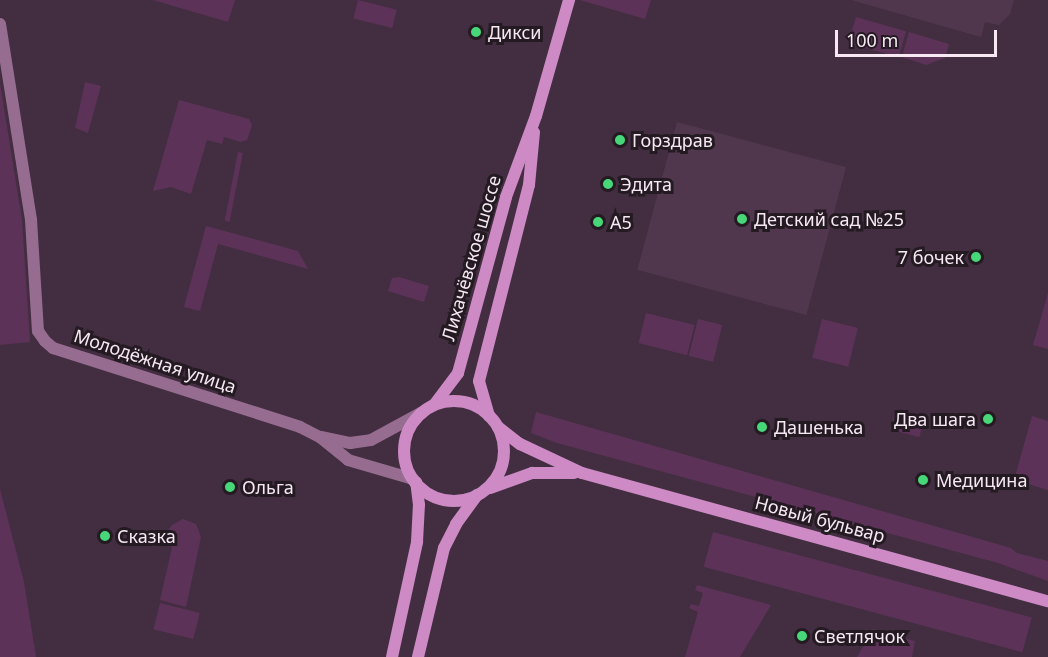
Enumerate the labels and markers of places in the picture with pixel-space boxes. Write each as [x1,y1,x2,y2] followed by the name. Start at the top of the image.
[488,21,542,43] place label: Дикси
[469,25,483,39] marker: Дикси
[632,129,713,151] place label: Горздрав
[613,133,627,147] marker: Горздрав
[620,173,672,195] place label: Эдита
[601,177,615,191] marker: Эдита
[754,208,904,230] place label: Детский сад №25
[610,211,632,233] place label: А5
[735,212,749,226] marker: Детский сад №25
[591,215,605,229] marker: А5
[898,246,964,268] place label: 7 бочек
[969,250,983,264] marker: 7 бочек
[894,408,976,430] place label: Два шага
[981,412,995,426] marker: Два шага
[774,416,863,438] place label: Дашенька
[755,420,769,434] marker: Дашенька
[936,469,1027,491] place label: Медицина
[914,471,932,489] marker: Медицина
[242,476,294,498] place label: Ольга
[223,480,237,494] marker: Ольга
[117,525,176,547] place label: Сказка
[98,529,112,543] marker: Сказка
[814,625,905,647] place label: Светлячок
[795,629,809,643] marker: Светлячок

